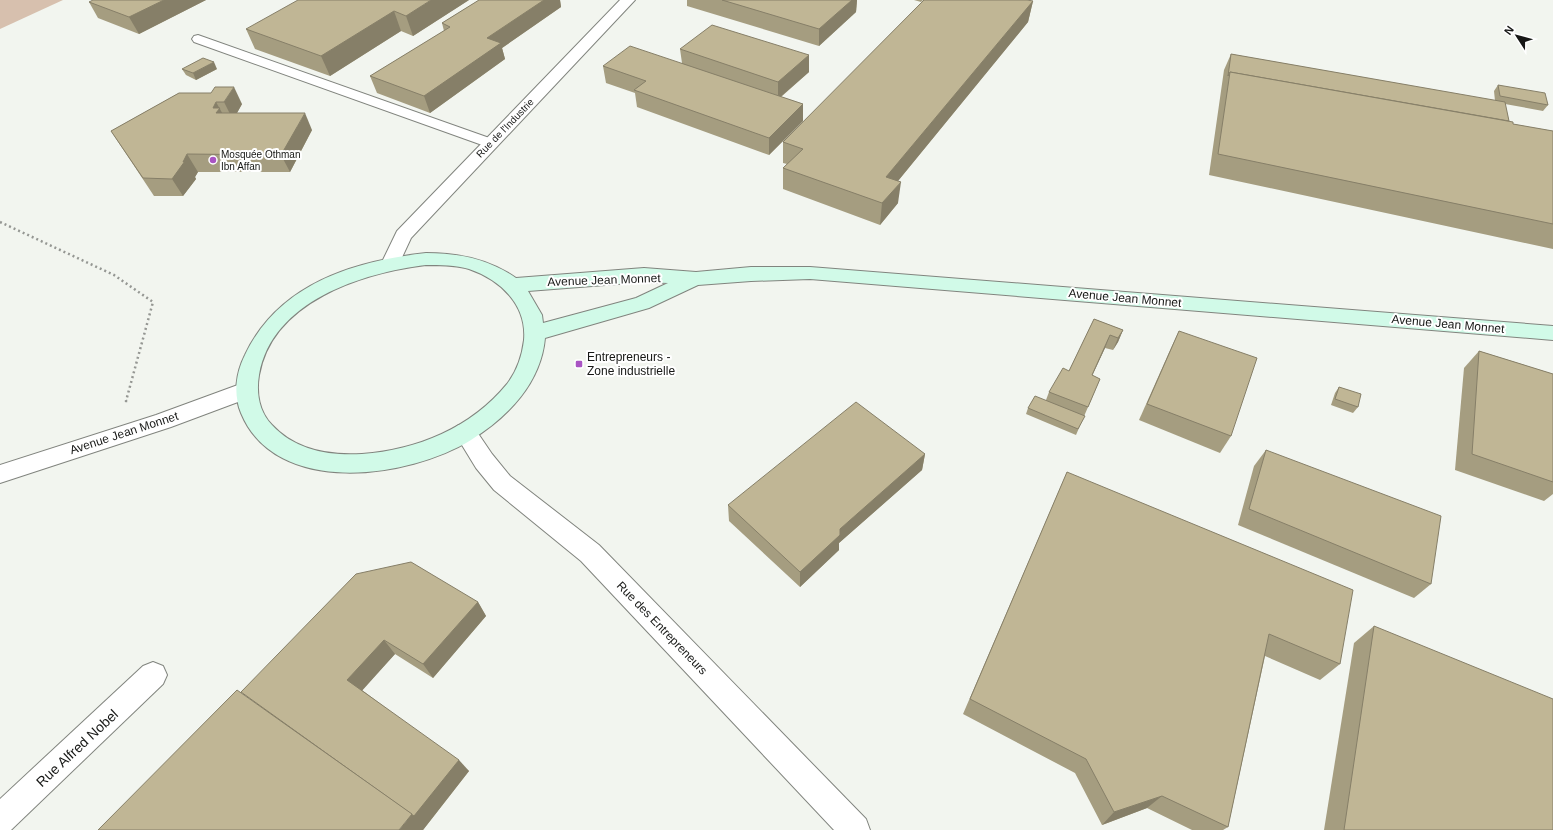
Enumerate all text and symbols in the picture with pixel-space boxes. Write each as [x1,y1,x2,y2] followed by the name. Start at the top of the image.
[1497,16,1537,56] north arrow
[1502,23,1516,37] text: N
[474,96,536,160] street label: Rue de l'Industrie
[221,149,301,172] place label: Mosquée Othman Ibn Affan
[208,155,218,165] marker: Mosquée Othman Ibn Affan
[547,271,661,289] street label: Avenue Jean Monnet
[1068,286,1183,310] street label: Avenue Jean Monnet
[1391,312,1506,336] street label: Avenue Jean Monnet
[587,350,675,378] place label: Entrepreneurs - Zone industrielle
[574,359,584,369] marker: Entrepreneurs - Zone industrielle
[68,409,181,457] street label: Avenue Jean Monnet
[614,579,710,677] street label: Rue des Entrepreneurs
[33,706,121,790] street label: Rue Alfred Nobel

